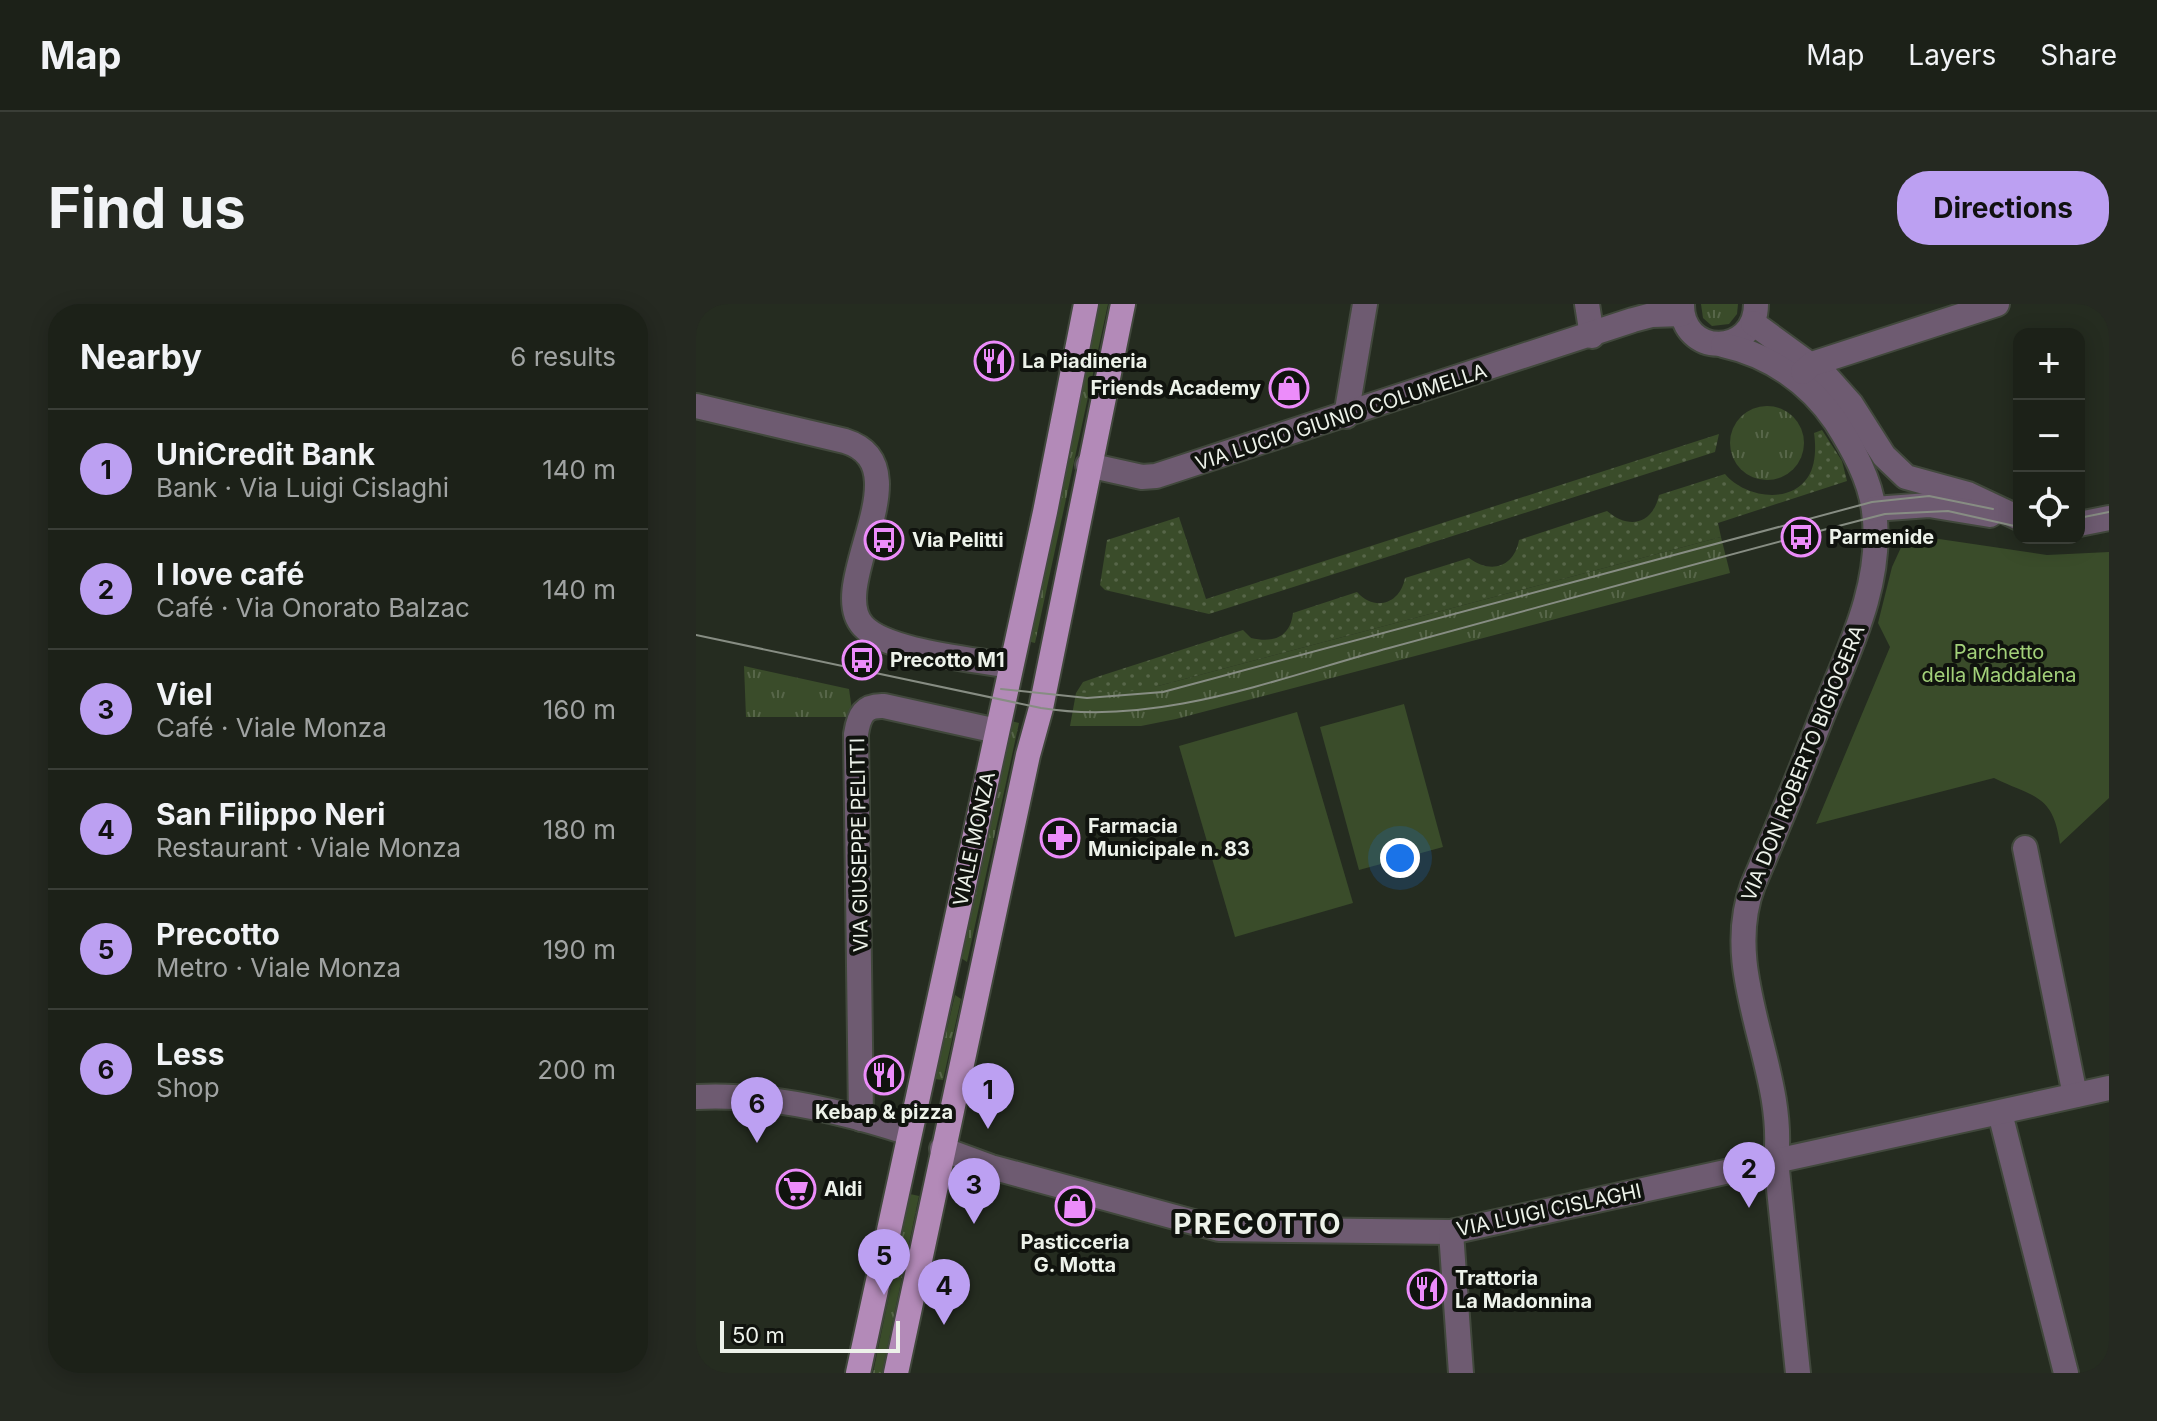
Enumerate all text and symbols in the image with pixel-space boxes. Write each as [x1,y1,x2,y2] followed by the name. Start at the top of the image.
[40,32,121,78] text: Map
[1806,38,1864,72] text: Map
[1908,38,1996,72] text: Layers
[2040,38,2117,72] text: Share
[1897,171,2109,245] button: Directions
[48,174,246,242] text: Find us
[2013,328,2085,544] map controls
[2013,328,2085,400] button: +
[80,336,202,377] text: Nearby
[973,340,1015,382] restaurant icon: La Piadineria
[510,341,616,372] text: 6 results
[1022,349,1147,373] place label: La Piadineria
[1192,358,1490,476] street label: VIA LUCIO GIUNIO COLUMELLA
[1268,367,1310,409] shop icon: Friends Academy
[1091,376,1261,400] place label: Friends Academy
[2013,400,2085,472] button: −
[156,436,375,472] text: UniCredit Bank
[100,454,112,485] text: 1
[542,454,616,485] text: 140 m
[156,472,449,503] text: Bank · Via Luigi Cislaghi
[2013,472,2085,544] button: locate
[1780,516,1822,558] bus stop icon: Parmenide
[863,519,905,561] bus stop icon: Via Pelitti
[1829,525,1934,549] place label: Parmenide
[912,528,1004,552] place label: Via Pelitti
[156,556,304,592] text: I love café
[98,574,114,605] text: 2
[542,574,616,605] text: 140 m
[156,592,470,623] text: Café · Via Onorato Balzac
[1736,621,1870,905] street label: VIA DON ROBERTO BIGIOGERA
[841,639,883,681] bus stop icon: Precotto M1
[1921,640,2077,687] park label: Parchetto della Maddalena
[890,648,1005,672] place label: Precotto M1
[156,676,213,712] text: Viel
[98,694,114,725] text: 3
[543,694,616,725] text: 160 m
[156,712,387,743] text: Café · Viale Monza
[845,738,873,952] street label: VIA GIUSEPPE PELITTI
[948,769,1000,908] street label: VIALE MONZA
[156,796,385,832] text: San Filippo Neri
[97,814,115,845] text: 4
[543,814,616,845] text: 180 m
[1088,814,1250,861] place label: Farmacia Municipale n. 83
[1039,817,1081,859] pharmacy icon: Farmacia Municipale n. 83
[156,832,461,863] text: Restaurant · Viale Monza
[1380,838,1420,878] your location
[156,916,280,952] text: Precotto
[98,934,114,965] text: 5
[543,934,616,965] text: 190 m
[156,952,401,983] text: Metro · Viale Monza
[156,1036,224,1072] text: Less
[98,1054,114,1085] text: 6
[537,1054,616,1085] text: 200 m
[863,1054,905,1096] restaurant icon: Kebap & pizza
[962,1063,1014,1129] pin: 1
[156,1072,220,1103] text: Shop
[731,1077,783,1143] pin: 6
[815,1100,953,1124] place label: Kebap & pizza
[1723,1142,1775,1208] pin: 2
[948,1158,1000,1224] pin: 3
[775,1168,817,1210] supermarket icon: Aldi
[824,1177,862,1201] place label: Aldi
[1454,1179,1644,1241] street label: VIA LUIGI CISLAGHI
[1054,1185,1096,1227] shop icon: Pasticceria G. Motta
[1173,1207,1343,1241] district label: PRECOTTO
[858,1229,910,1295] pin: 5
[1020,1230,1130,1277] place label: Pasticceria G. Motta
[918,1259,970,1325] pin: 4
[1455,1266,1592,1313] place label: Trattoria La Madonnina
[1406,1268,1448,1310] restaurant icon: Trattoria La Madonnina
[720,1317,900,1353] scale bar
[732,1322,785,1348] text: 50 m

